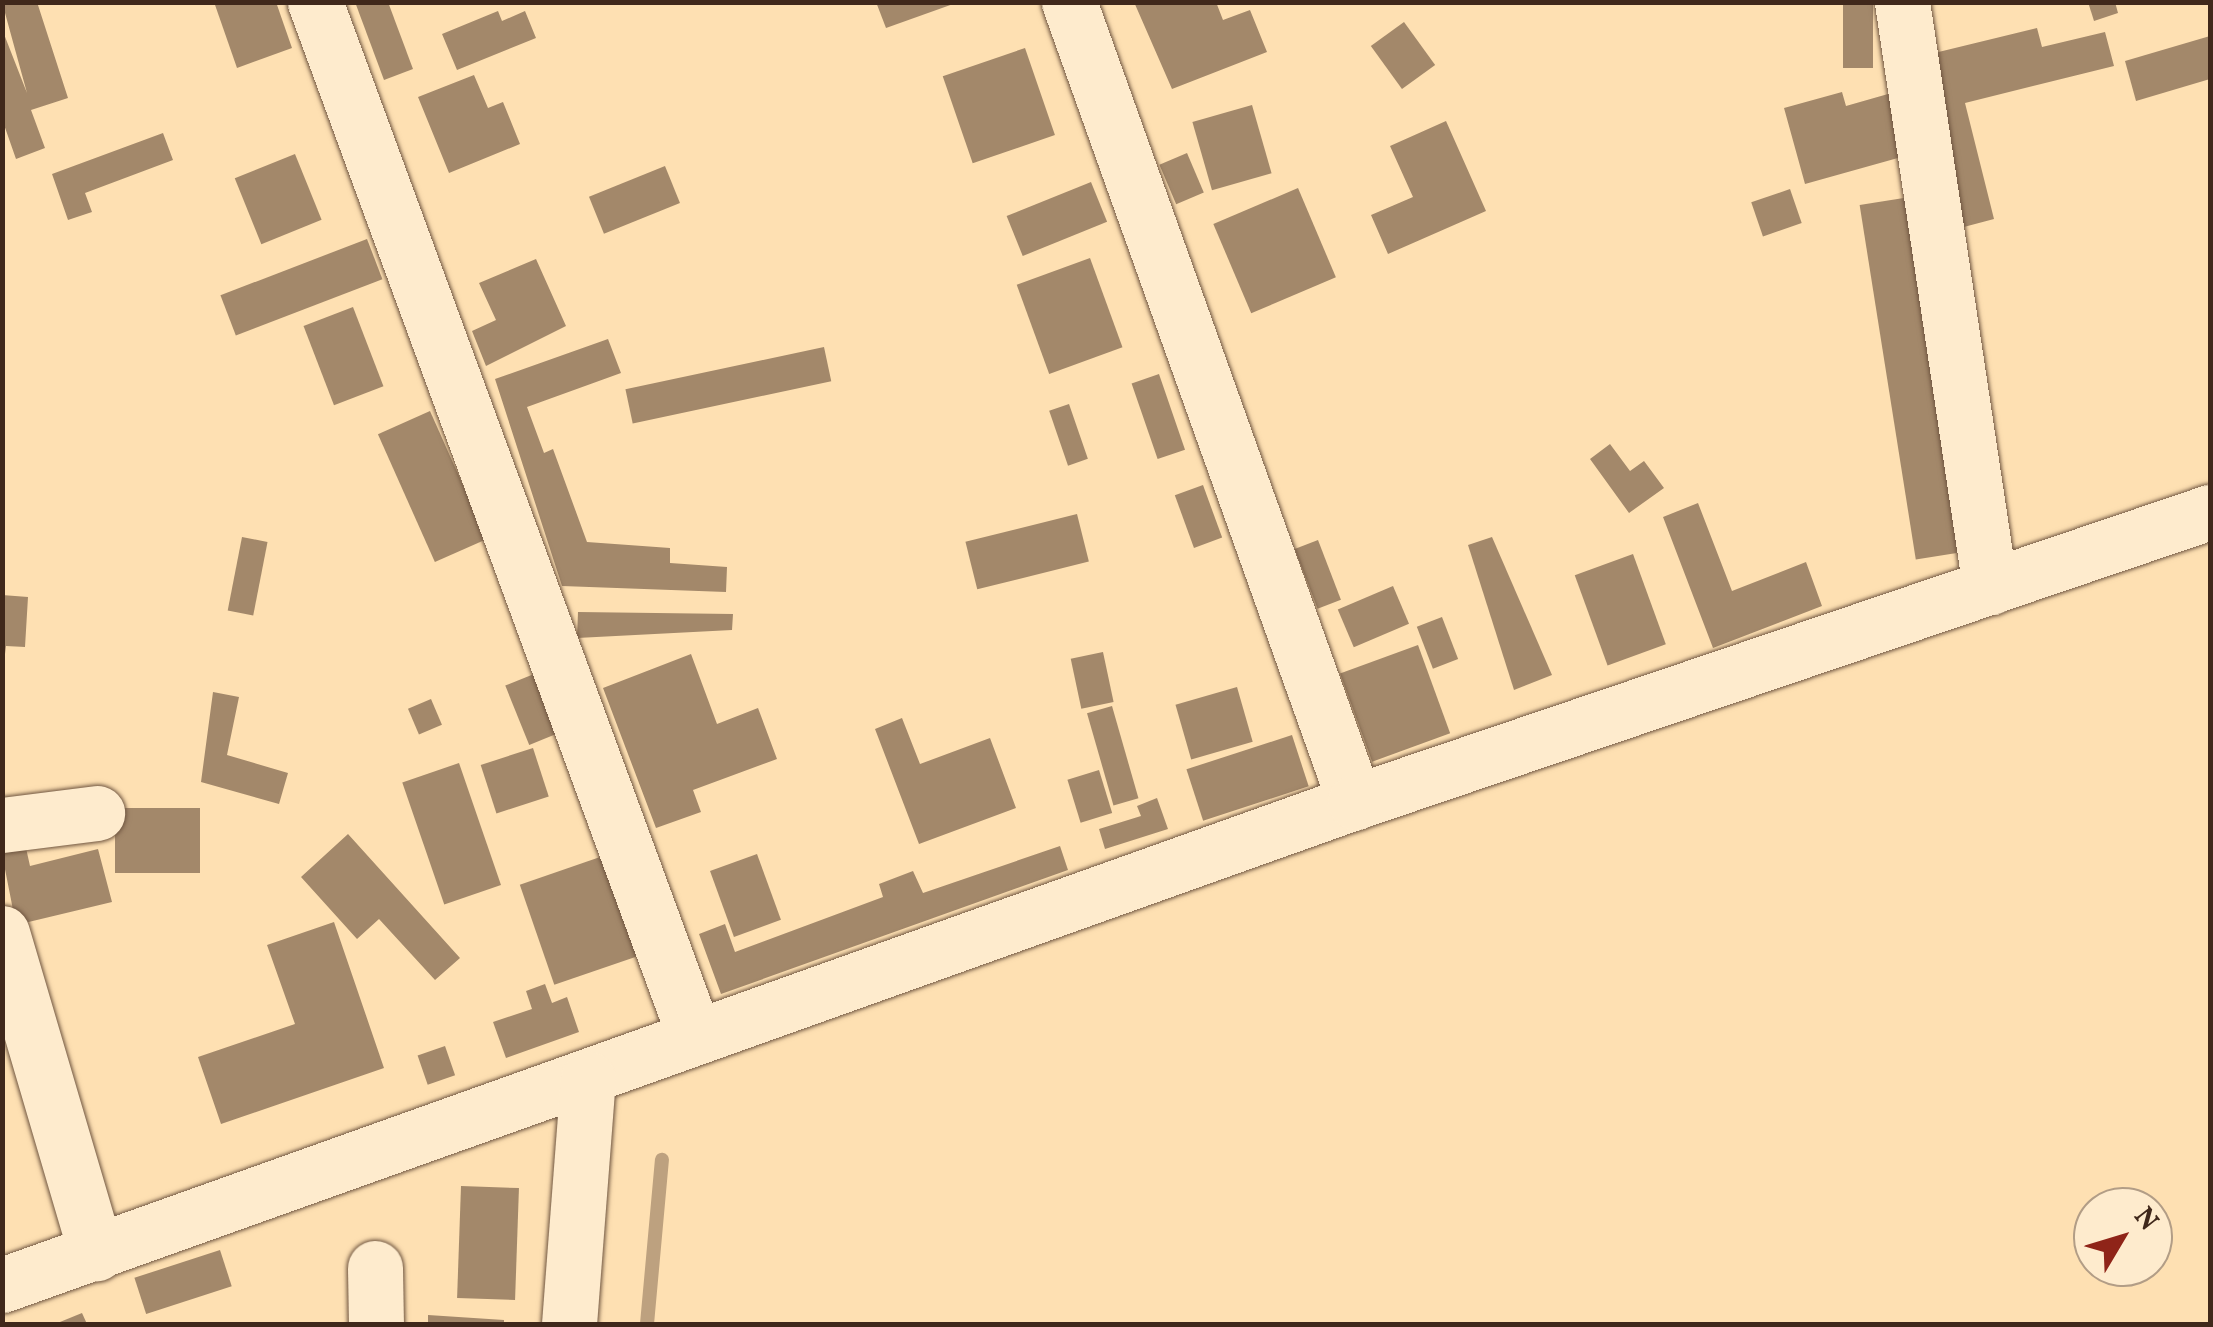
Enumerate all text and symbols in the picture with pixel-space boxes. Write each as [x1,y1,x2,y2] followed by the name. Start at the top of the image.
[2073,1187,2173,1287] north arrow
[2124,1199,2167,1239] text: N

